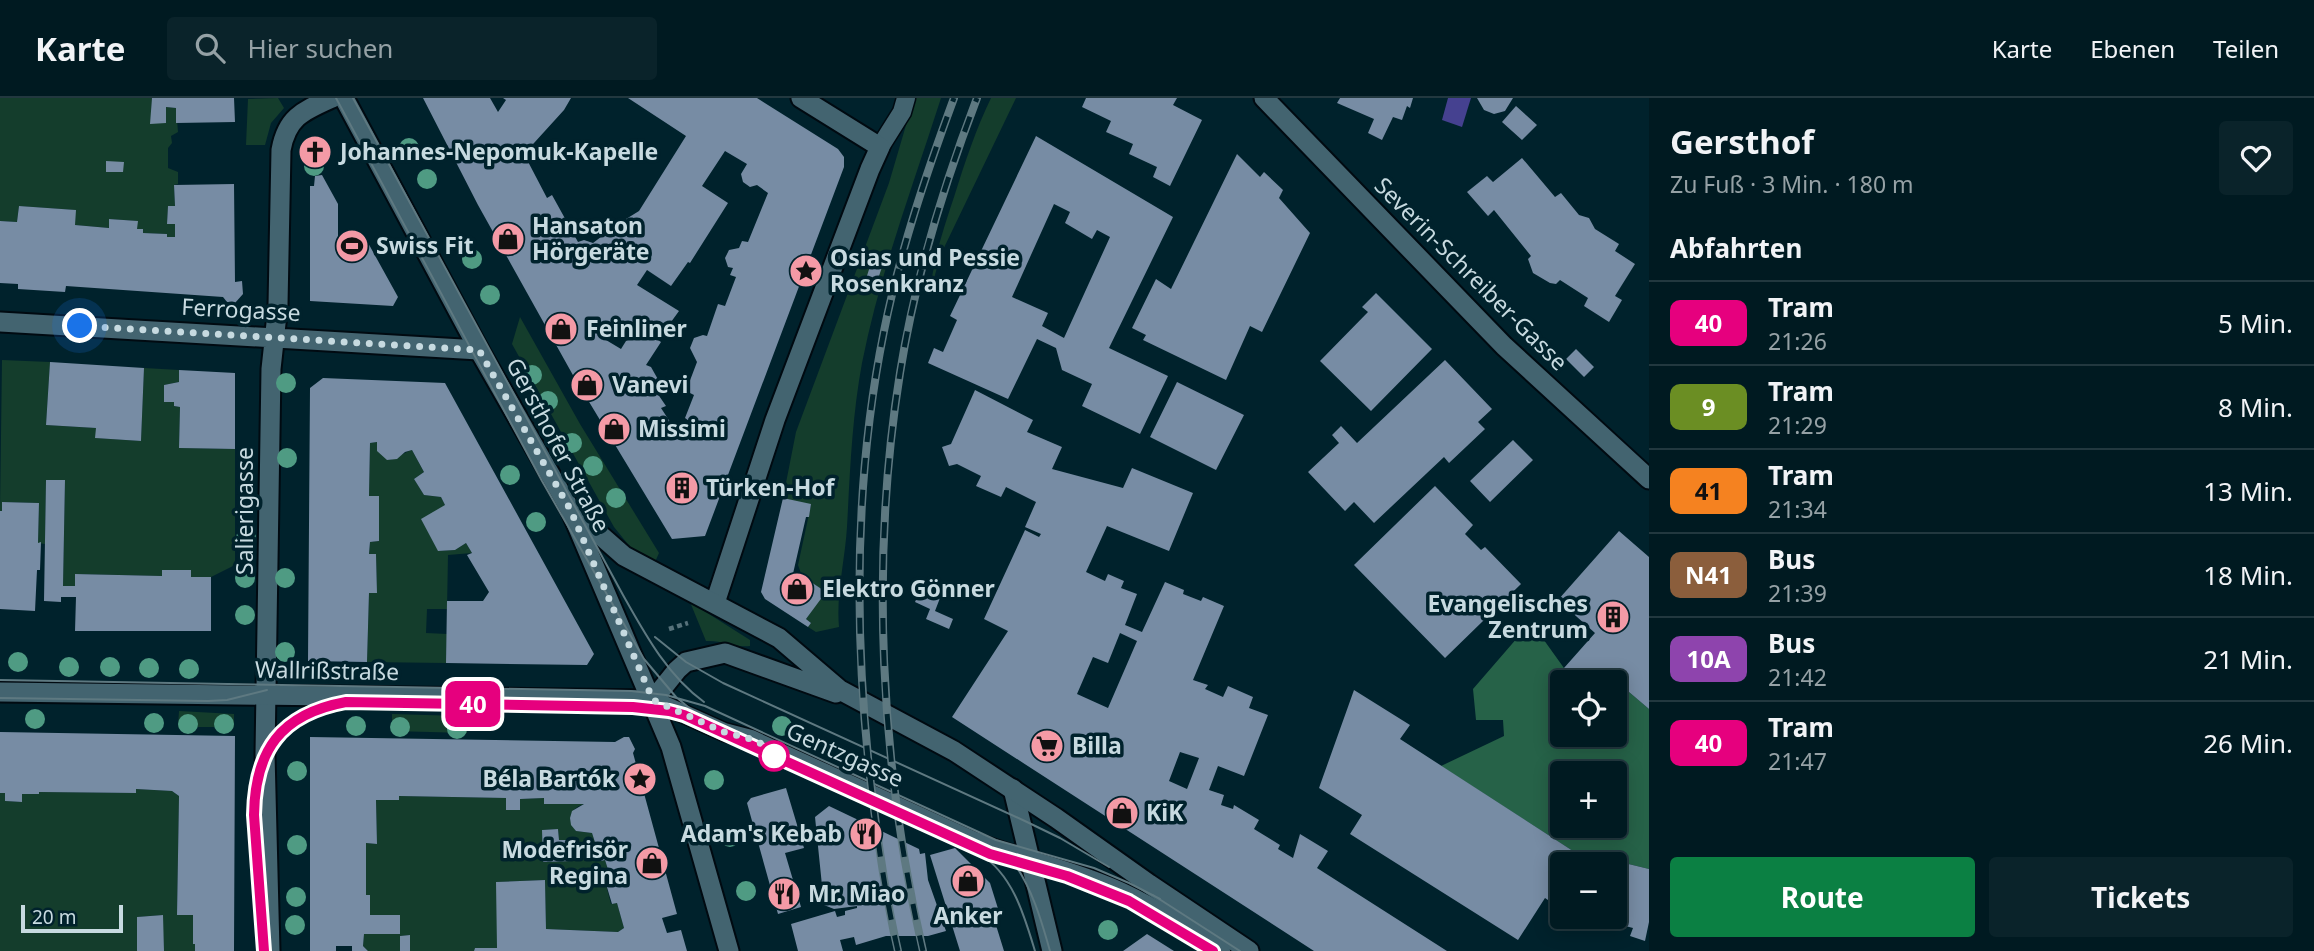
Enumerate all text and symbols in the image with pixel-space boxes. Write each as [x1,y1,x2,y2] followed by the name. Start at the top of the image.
[167,17,657,80] search box
[35,26,125,71] text: Karte
[191,29,229,67] icon: search
[247,30,393,66] text: Hier suchen
[1992,32,2052,65] text: Karte
[2090,32,2175,65] text: Ebenen
[2213,32,2279,65] text: Teilen
[1670,119,1814,164] text: Gersthof
[2219,121,2293,195] button: heart
[296,133,334,171] church icon: Johannes-Nepomuk-Kapelle
[338,135,658,167] place label: Johannes-Nepomuk-Kapelle
[1670,168,1914,200] text: Zu Fuß · 3 Min. · 180 m
[1368,170,1575,377] street label: Severin-Schreiber-Gasse
[532,209,650,267] place label: Hansaton Hörgeräte
[489,220,527,258] shop icon: Hansaton Hörgeräte
[333,227,371,265] sports icon: Swiss Fit
[376,229,474,261] place label: Swiss Fit
[1670,230,1802,266] text: Abfahrten
[830,241,1020,299] place label: Osias und Pessie Rosenkranz
[787,252,825,290] place icon: Osias und Pessie Rosenkranz
[1768,289,1834,325] text: Tram
[181,290,302,328] street label: Ferrogasse
[2218,305,2293,341] text: 5 Min.
[1695,306,1722,339] text: 40
[62,308,97,343] your location
[542,310,580,348] shop icon: Feinliner
[586,312,687,344] place label: Feinliner
[1768,325,1827,357] text: 21:26
[499,352,618,537] street label: Gersthofer Straße
[568,366,606,404] shop icon: Vanevi
[612,368,689,400] place label: Vanevi
[1768,373,1834,409] text: Tram
[2218,389,2293,425] text: 8 Min.
[1702,390,1715,423] text: 9
[1768,409,1827,441] text: 21:29
[595,410,633,448] shop icon: Missimi
[638,412,726,444] place label: Missimi
[228,447,260,575] street label: Salierigasse
[1768,457,1834,493] text: Tram
[663,469,701,507] building icon: Türken-Hof
[706,471,836,503] place label: Türken-Hof
[2203,473,2293,509] text: 13 Min.
[1695,474,1722,507] text: 41
[1768,493,1827,525] text: 21:34
[1768,541,1815,577] text: Bus
[2203,557,2293,593] text: 18 Min.
[1685,558,1732,591] text: N41
[778,570,816,608] shop icon: Elektro Gönner
[822,572,995,604] place label: Elektro Gönner
[1768,577,1827,609] text: 21:39
[1428,587,1588,645] place label: Evangelisches Zentrum
[1594,598,1632,636] building icon: Evangelisches Zentrum
[1768,625,1815,661] text: Bus
[2203,641,2293,677] text: 21 Min.
[1686,642,1731,675] text: 10A
[255,653,399,687] street label: Wallrißstraße
[1768,661,1827,693] text: 21:42
[1550,670,1627,929] map controls
[1550,670,1627,747] button: locate
[442,681,504,727] line badge: 40
[459,687,487,720] text: 40
[1768,709,1834,745] text: Tram
[782,714,909,794] street label: Gentzgasse
[2203,725,2293,761] text: 26 Min.
[1695,726,1722,759] text: 40
[1028,727,1066,765] supermarket icon: Billa
[1072,729,1122,761] place label: Billa
[759,741,789,771] unlabelled marker
[1768,745,1827,777] text: 21:47
[621,760,659,798] place icon: Béla Bartók
[1550,761,1627,838] button: +
[482,762,617,794] place label: Béla Bartók
[1103,794,1141,832] shop icon: KiK
[1146,796,1184,828] place label: KiK
[847,815,885,853] restaurant icon: Adam's Kebab
[681,817,842,849] place label: Adam's Kebab
[501,833,628,891] place label: Modefrisör Regina
[633,844,671,882] shop icon: Modefrisör Regina
[1550,852,1627,929] button: −
[1670,857,1975,937] button: Route
[1989,857,2293,937] button: Tickets
[949,862,987,900] shop icon: Anker
[765,875,803,913] restaurant icon: Mr. Miao
[808,877,905,909] place label: Mr. Miao
[933,899,1003,931] place label: Anker
[21,902,122,934] scale bar
[32,904,76,930] text: 20 m

